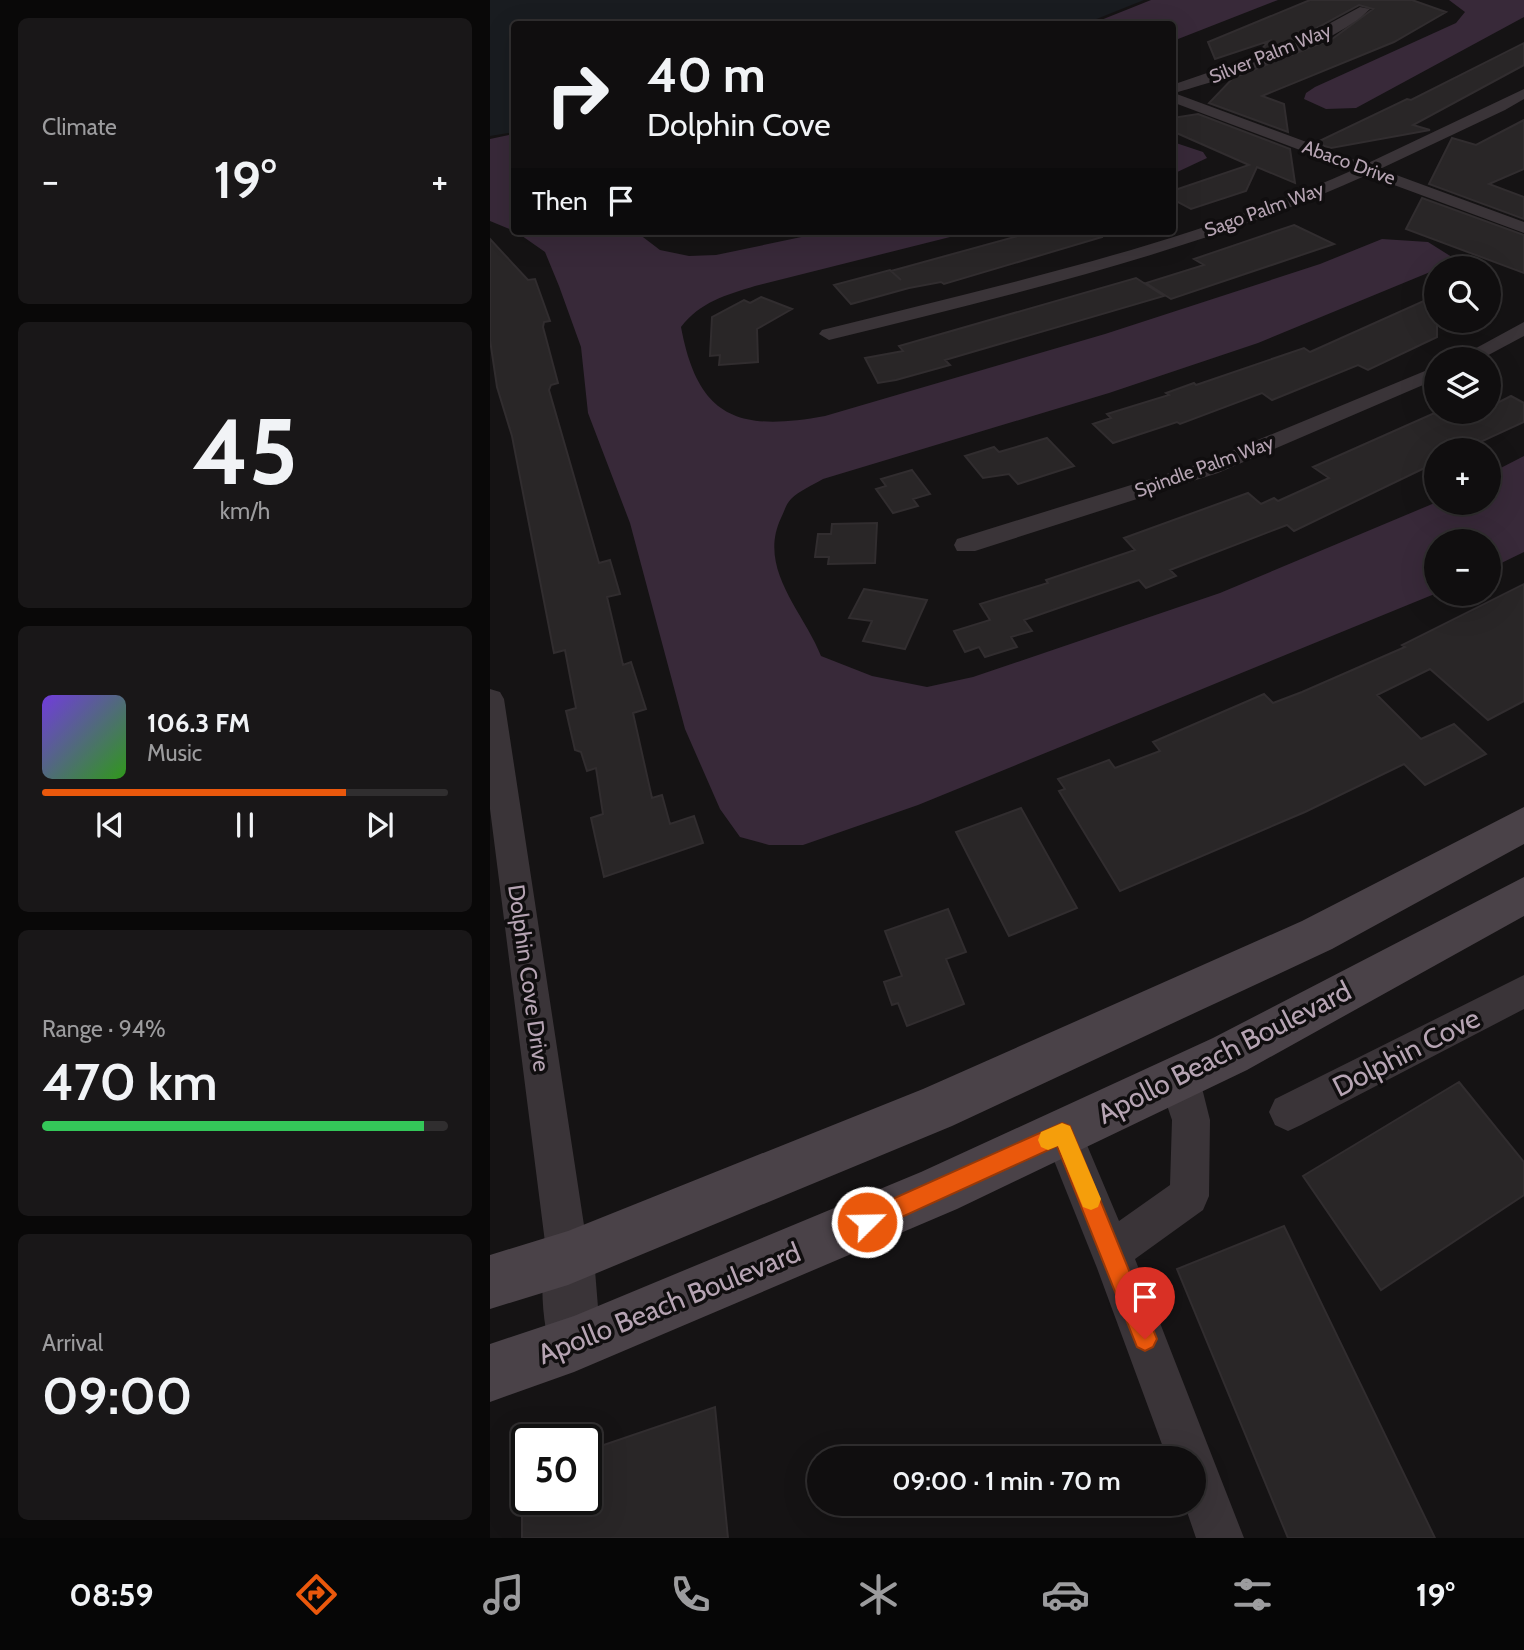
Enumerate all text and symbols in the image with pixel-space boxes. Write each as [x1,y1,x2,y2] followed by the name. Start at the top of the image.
[1206,18,1335,88] street label: Silver Palm Way
[647,45,766,104] text: 40 m
[532,49,623,140] icon: right
[647,105,831,144] text: Dolphin Cove
[42,113,117,141] text: Climate
[1299,135,1399,190] street label: Abaco Drive
[214,148,276,211] text: 19°
[42,157,59,204] text: −
[431,157,448,204] text: +
[1201,177,1327,242] street label: Sago Palm Way
[602,182,640,220] icon: arrive
[532,185,588,217] text: Then
[1424,256,1501,606] map controls
[1424,256,1501,333] button: search
[1424,347,1501,424] button: layers
[192,396,298,507] text: 45
[1132,431,1277,502] street label: Spindle Palm Way
[1424,438,1501,515] button: +
[220,497,270,525] text: km/h
[1424,529,1501,606] button: −
[147,707,250,739] text: 106.3 FM
[147,739,202,767] text: Music
[91,806,129,844] icon: previous
[226,806,264,844] icon: pause
[361,806,399,844] icon: next
[502,883,556,1074] street label: Dolphin Cove Drive
[1091,973,1357,1131] street label: Apollo Beach Boulevard
[1327,1000,1485,1104] street label: Dolphin Cove
[42,1015,166,1043] text: Range · 94%
[42,1050,218,1113] text: 470 km
[830,1185,904,1259] position arrow
[533,1235,805,1371] street label: Apollo Beach Boulevard
[1115,1267,1175,1339] pin
[1126,1278,1164,1316] icon: arrive
[42,1329,103,1357] text: Arrival
[42,1364,192,1427] text: 09:00
[511,1424,602,1515] speed limit sign: 50
[892,1465,1121,1497] text: 09:00 · 1 min · 70 m
[292,1570,341,1619] icon: directions
[479,1570,528,1619] icon: music
[666,1570,715,1619] icon: phone
[854,1570,903,1619] icon: climate
[1041,1570,1090,1619] icon: car
[1228,1570,1277,1619] icon: filters
[69,1575,153,1614] text: 08:59
[1416,1575,1455,1614] text: 19°

